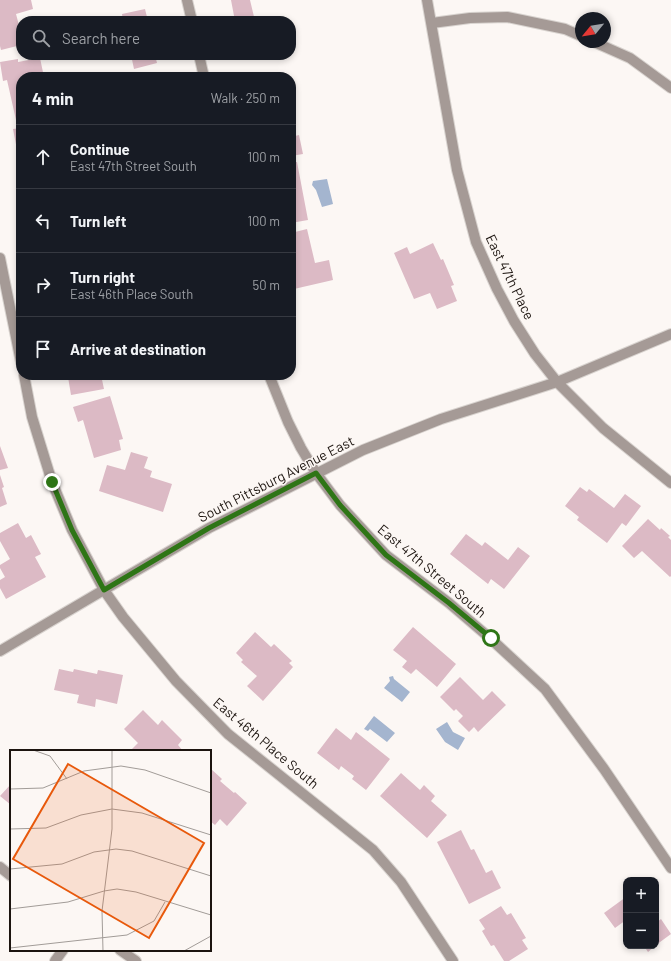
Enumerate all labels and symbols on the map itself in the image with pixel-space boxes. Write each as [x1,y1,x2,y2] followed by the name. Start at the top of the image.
[575,12,611,48] north arrow
[482,231,538,322] street label: East 47th Place
[195,432,357,525] street label: South Pittsburg Avenue East
[43,473,61,491] route end
[375,520,490,621] street label: East 47th Street South
[482,629,500,647] route start
[210,693,323,792] street label: East 46th Place South
[10,750,211,951] inset map

